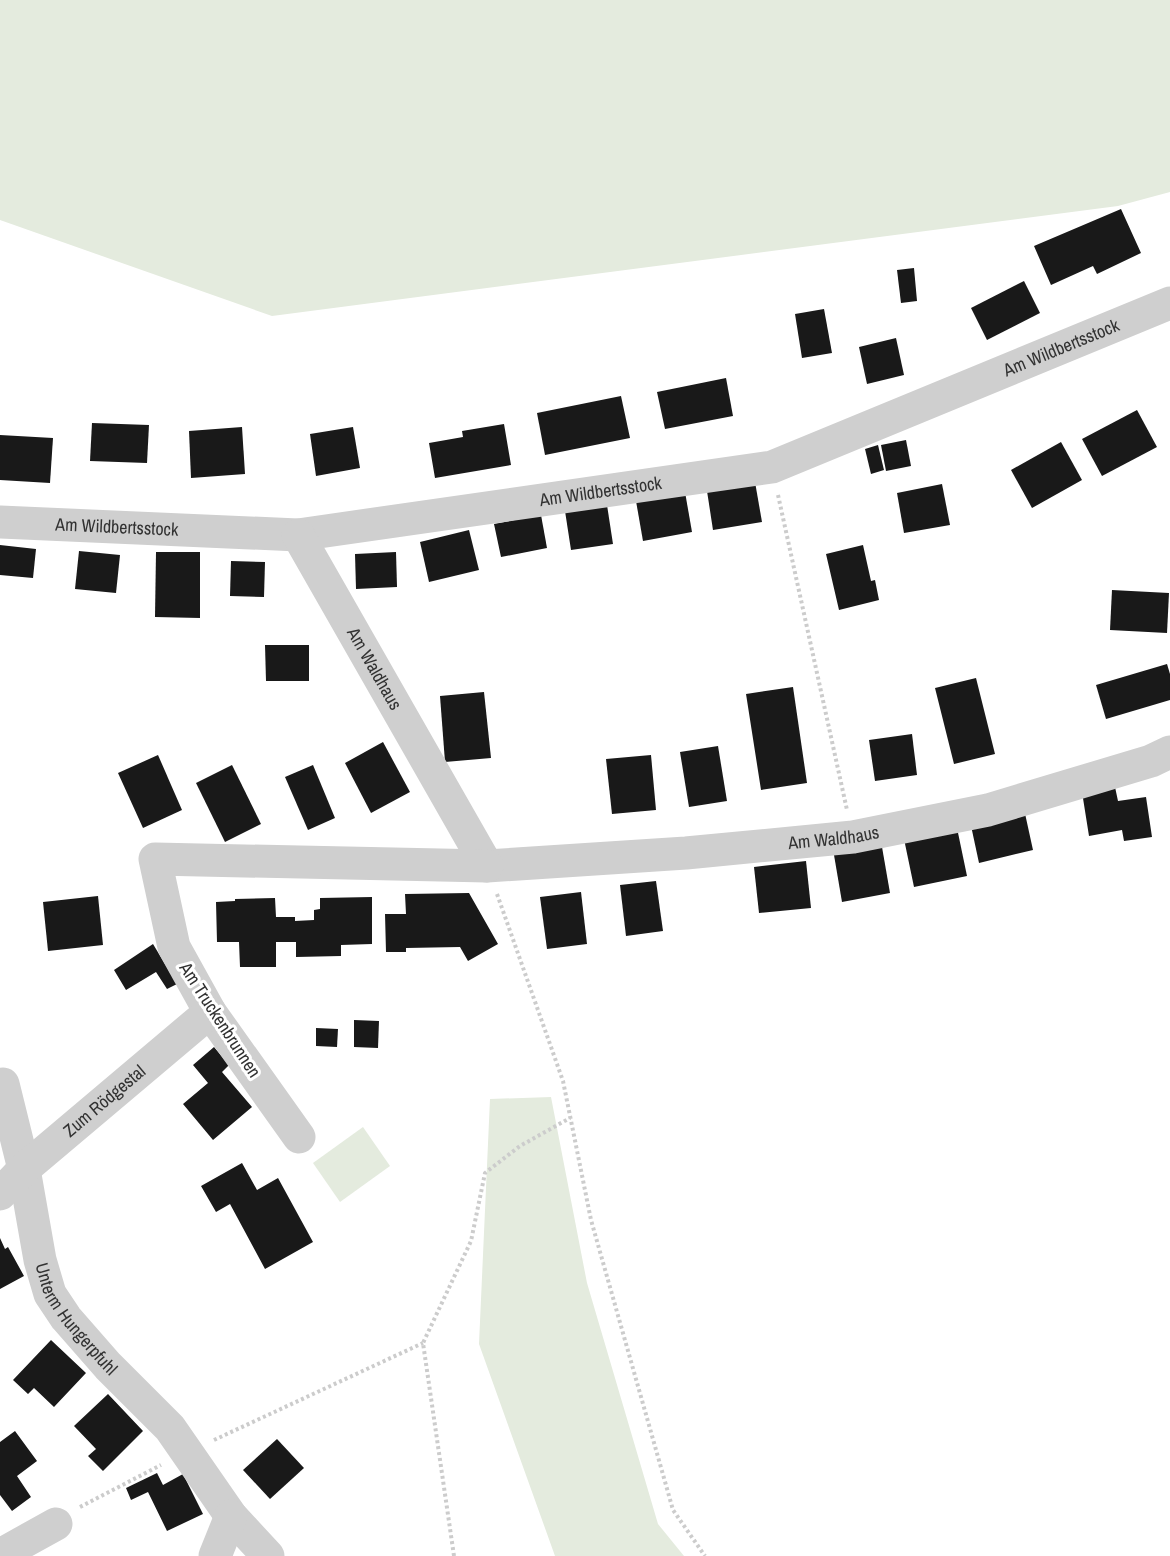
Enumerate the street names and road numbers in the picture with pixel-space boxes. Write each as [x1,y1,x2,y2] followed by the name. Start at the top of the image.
[998,312,1123,383] street label: Am Wildbertsstock
[537,470,664,512] street label: Am Wildbertsstock
[54,511,180,542] street label: Am Wildbertsstock
[341,622,408,714] street label: Am Waldhaus
[786,819,881,855] street label: Am Waldhaus
[173,956,267,1082] street label: Am Truckenbrunnen
[58,1059,151,1143] street label: Zum Rödgestal
[29,1260,123,1380] street label: Unterm Hungerpfuhl

